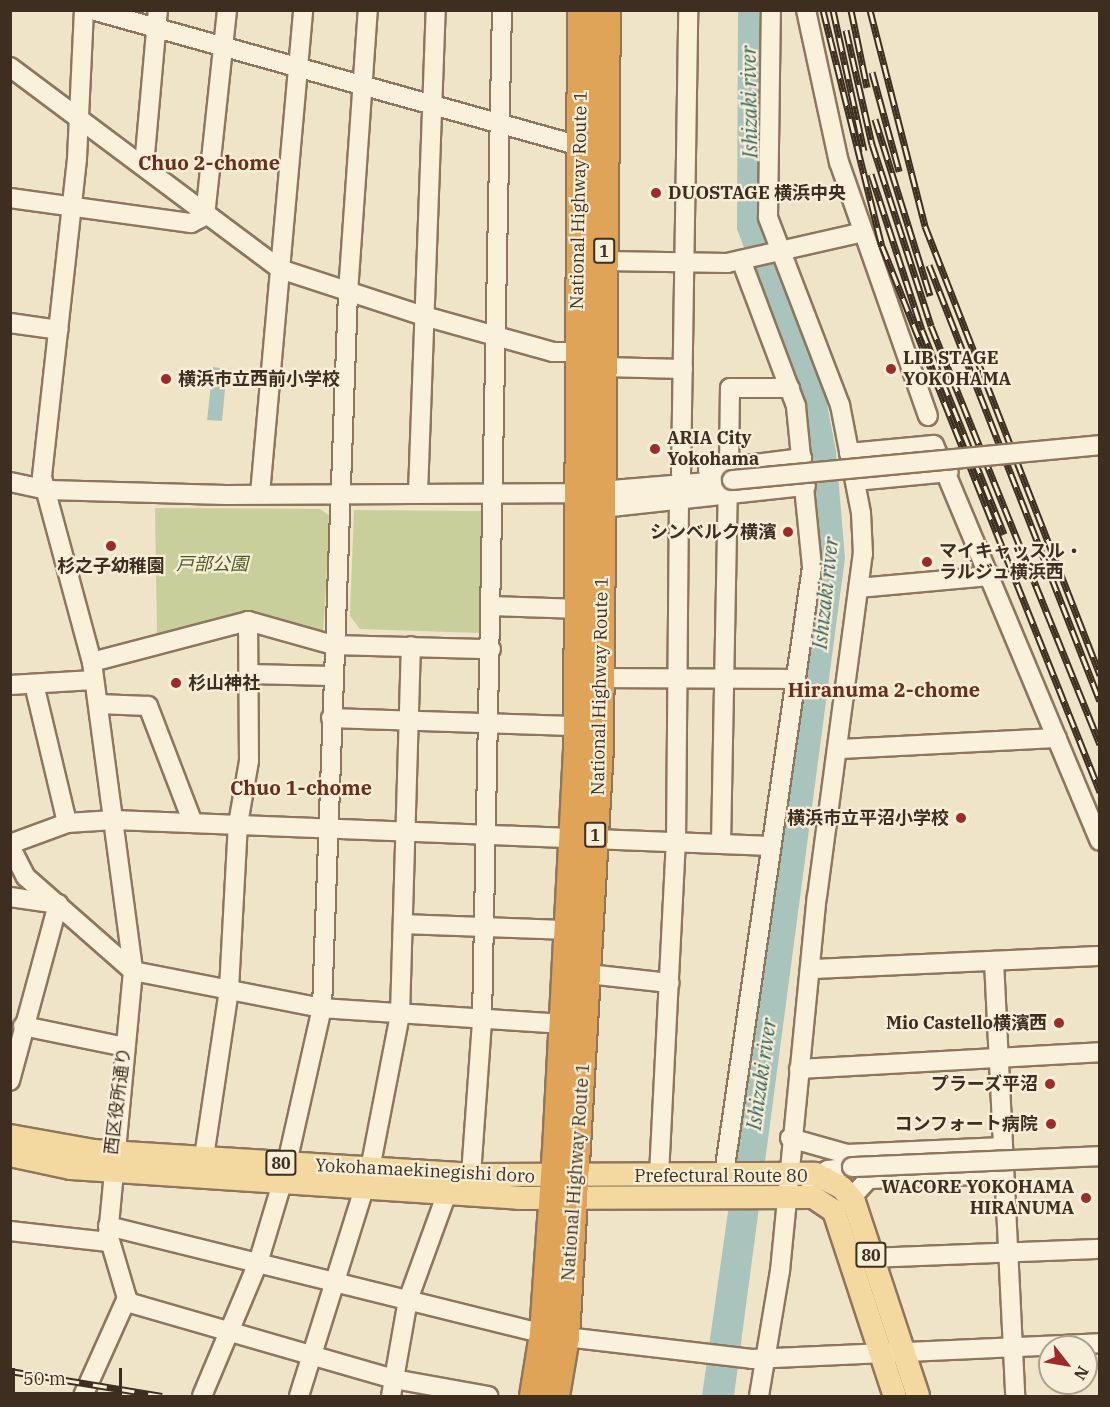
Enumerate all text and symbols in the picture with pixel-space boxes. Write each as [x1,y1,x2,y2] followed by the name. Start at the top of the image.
[736,45,762,159] water label: Ishizaki river
[566,90,592,310] street label: National Highway Route 1
[138,150,280,174] district label: Chuo 2-chome
[668,182,846,204] place label: DUOSTAGE 横浜中央
[649,186,663,200] marker: DUOSTAGE 横浜中央
[592,238,616,264] road number: 1
[903,348,1011,391] place label: LIB STAGE YOKOHAMA
[884,362,898,376] marker: LIB STAGE YOKOHAMA
[178,368,340,390] place label: 横浜市立西前小学校
[159,372,173,386] marker: 横浜市立西前小学校
[667,428,759,470] place label: ARIA City Yokohama
[648,442,662,456] marker: ARIA City Yokohama
[650,521,776,543] place label: シンベルク横濱
[781,525,795,539] marker: シンベルク横濱
[807,536,843,650] water label: Ishizaki river
[104,539,118,553] marker: 杉之子幼稚園
[939,541,1083,584] place label: マイキャッスル・ ラルジュ横浜西
[176,553,248,575] park label: 戸部公園
[57,555,165,577] place label: 杉之子幼稚園
[920,555,934,569] marker: マイキャッスル・ ラルジュ横浜西
[587,576,613,796] street label: National Highway Route 1
[188,672,260,694] place label: 杉山神社
[169,676,183,690] marker: 杉山神社
[788,677,980,701] district label: Hiranuma 2-chome
[230,775,372,799] district label: Chuo 1-chome
[787,807,949,829] place label: 横浜市立平沼小学校
[954,811,968,825] marker: 横浜市立平沼小学校
[583,822,607,848] road number: 1
[886,1012,1047,1034] place label: Mio Castello横濱西
[1052,1016,1066,1030] marker: Mio Castello横濱西
[741,1017,781,1131] water label: Ishizaki river
[101,1046,135,1156] street label: 西区役所通り
[558,1062,594,1282] street label: National Highway Route 1
[930,1073,1038,1095] place label: プラーズ平沼
[1043,1077,1057,1091] marker: プラーズ平沼
[894,1113,1038,1135] place label: コンフォート病院
[1042,1115,1060,1133] marker: コンフォート病院
[264,1150,298,1176] road number: 80
[314,1154,536,1188] street label: Yokohamaekinegishi doro
[634,1165,808,1187] street label: Prefectural Route 80
[881,1177,1074,1220] place label: WACORE YOKOHAMA HIRANUMA
[1079,1191,1093,1205] marker: WACORE YOKOHAMA HIRANUMA
[854,1242,888,1268] road number: 80
[1038,1335,1098,1395] north arrow
[15,1356,124,1394] scale bar
[1070,1363,1094,1384] text: N
[23,1367,66,1390] text: 50 m

